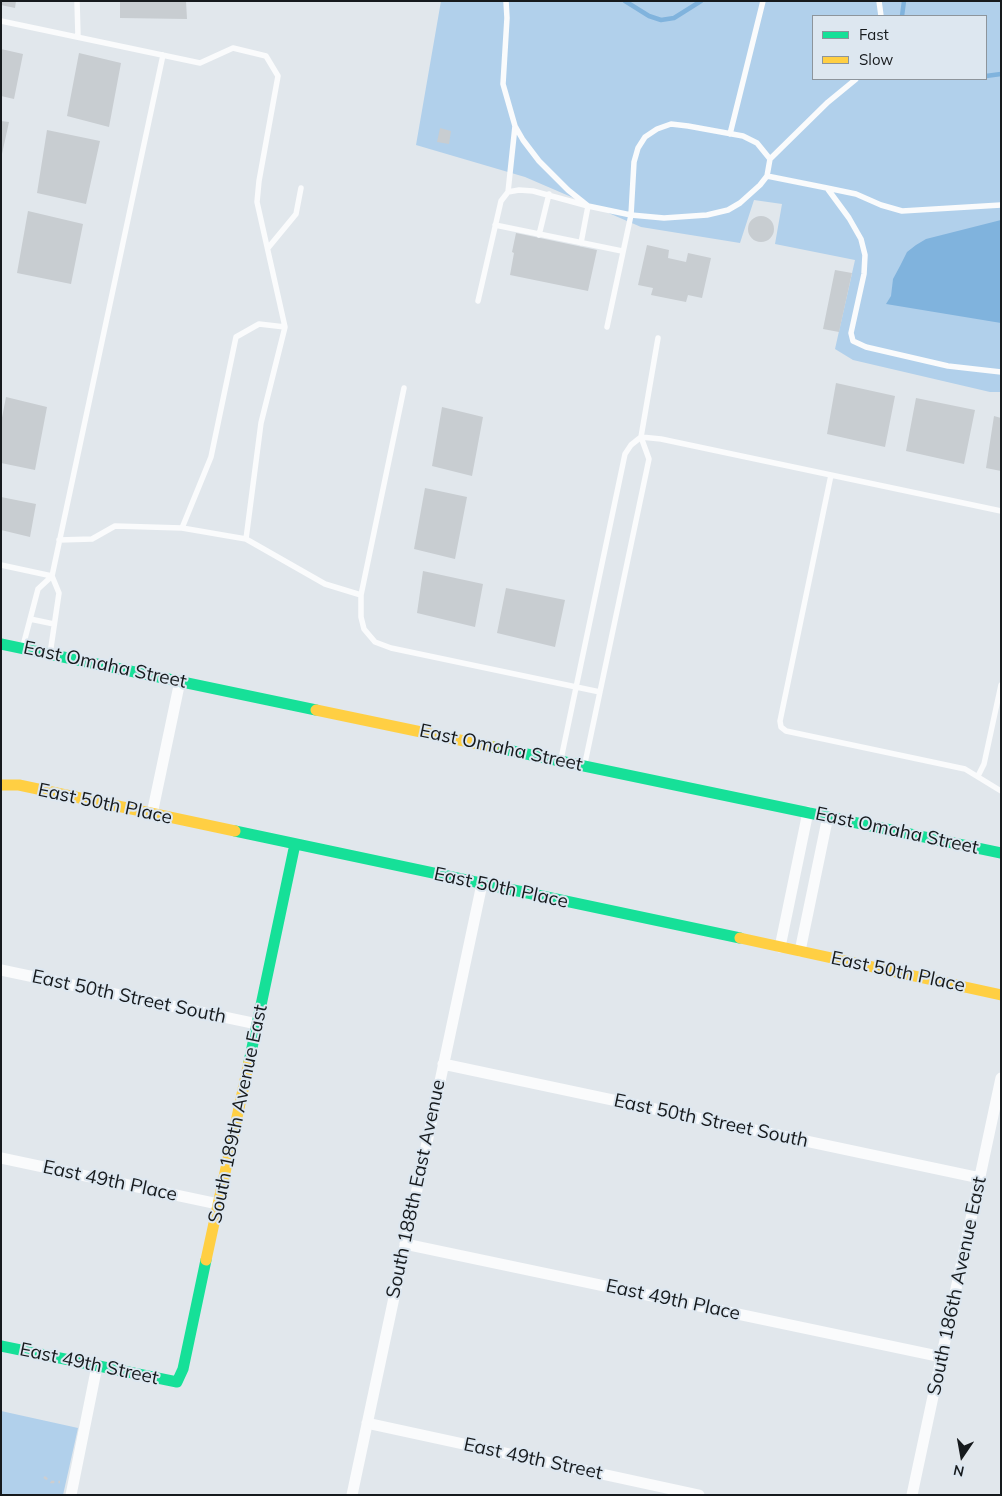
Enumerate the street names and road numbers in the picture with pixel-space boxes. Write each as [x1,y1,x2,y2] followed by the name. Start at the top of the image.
[21,637,189,693] street label: East Omaha Street
[417,720,585,776] street label: East Omaha Street
[36,779,174,829] street label: East 50th Place
[813,803,981,859] street label: East Omaha Street
[432,863,570,913] street label: East 50th Place
[829,947,967,997] street label: East 50th Place
[30,965,228,1029] street label: East 50th Street South
[204,1003,272,1225] street label: South 189th Avenue East
[382,1078,450,1300] street label: South 188th East Avenue
[612,1089,810,1153] street label: East 50th Street South
[41,1156,179,1206] street label: East 49th Place
[923,1175,991,1397] street label: South 186th Avenue East
[604,1275,742,1325] street label: East 49th Place
[17,1338,161,1390] street label: East 49th Street
[461,1433,605,1485] street label: East 49th Street

